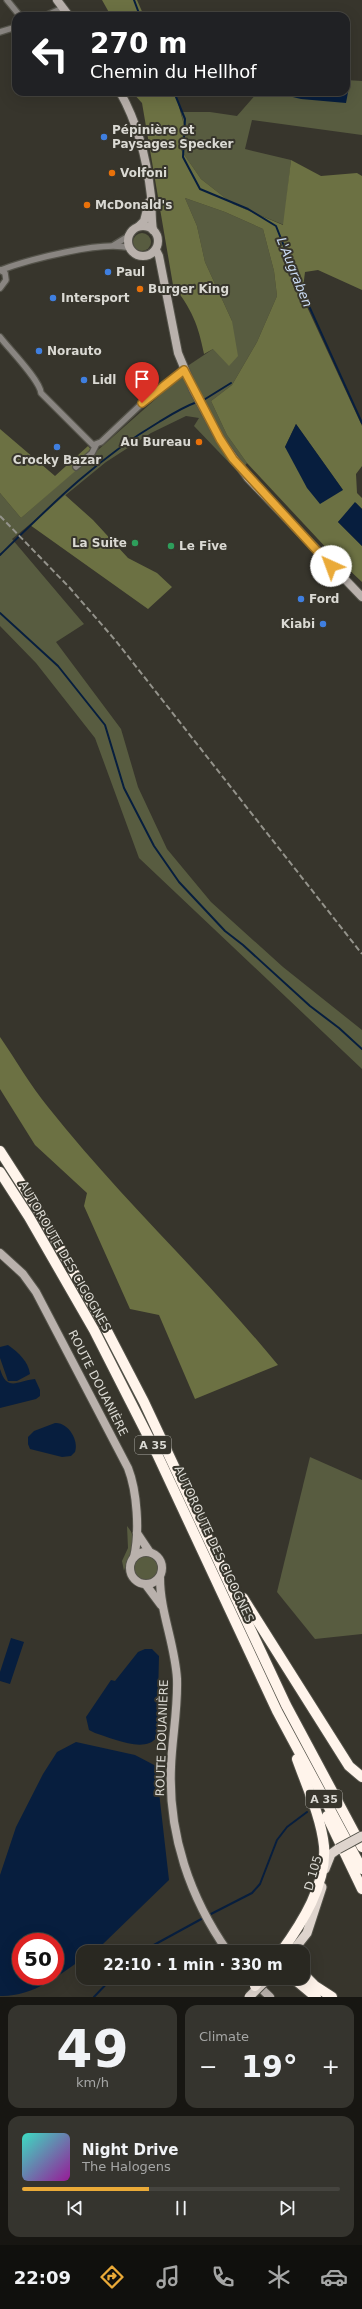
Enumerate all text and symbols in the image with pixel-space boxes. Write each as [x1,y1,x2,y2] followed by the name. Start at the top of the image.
[90,27,187,60] text: 270 m
[24,28,76,80] icon: left
[90,61,257,82] text: Chemin du Hellhof
[112,123,234,151] place label: Pépinière et Paysages Specker
[99,132,109,142] marker: Pépinière et Paysages Specker
[120,166,167,180] place label: Volfoni
[107,168,117,178] marker: Volfoni
[95,198,172,212] place label: McDonald's
[82,200,92,210] marker: McDonald's
[274,235,315,309] water label: L'Augraben
[116,265,145,279] place label: Paul
[103,267,113,277] marker: Paul
[148,282,229,296] place label: Burger King
[135,284,145,294] marker: Burger King
[61,291,130,305] place label: Intersport
[48,293,58,303] marker: Intersport
[47,344,102,358] place label: Norauto
[34,346,44,356] marker: Norauto
[125,362,159,403] pin
[131,368,153,390] icon: arrive
[92,373,116,387] place label: Lidl
[79,375,89,385] marker: Lidl
[121,435,191,449] place label: Au Bureau
[194,437,204,447] marker: Au Bureau
[52,442,62,452] marker: Crocky Bazar
[13,453,101,467] place label: Crocky Bazar
[72,536,127,550] place label: La Suite
[130,538,140,548] marker: La Suite
[179,539,227,553] place label: Le Five
[166,541,176,551] marker: Le Five
[310,545,352,587] position arrow
[309,592,339,606] place label: Ford
[296,594,306,604] marker: Ford
[281,617,315,631] place label: Kiabi
[318,619,328,629] marker: Kiabi
[16,1178,114,1334] street label: AUTOROUTE DES CIGOGNES
[65,1327,132,1438] street label: ROUTE DOUANIÈRE
[135,1436,171,1454] road number: A 35
[171,1463,257,1625] street label: AUTOROUTE DES CIGOGNES
[152,1679,171,1797] street label: ROUTE DOUANIÈRE
[306,1790,342,1808] road number: A 35
[301,1854,325,1892] street label: D 105
[12,1933,64,1985] speed limit sign: 50
[103,1956,283,1974] text: 22:10 · 1 min · 330 m
[56,2019,129,2079] text: 49
[199,2029,249,2044] text: Climate
[241,2049,298,2084] text: 19°
[199,2054,217,2079] text: −
[322,2054,340,2079] text: +
[76,2075,109,2090] text: km/h
[82,2141,178,2159] text: Night Drive
[82,2159,171,2174] text: The Halogens
[64,2197,86,2219] icon: previous
[170,2197,192,2219] icon: pause
[276,2197,298,2219] icon: next
[98,2263,126,2291] icon: directions
[154,2263,182,2291] icon: music
[209,2263,237,2291] icon: phone
[265,2263,293,2291] icon: climate
[320,2263,348,2291] icon: car
[14,2267,71,2288] text: 22:09

